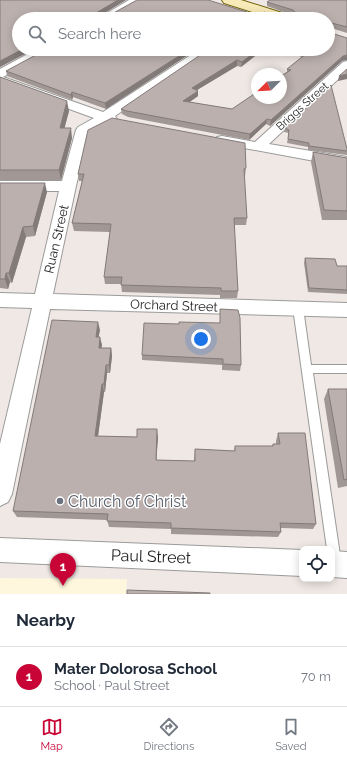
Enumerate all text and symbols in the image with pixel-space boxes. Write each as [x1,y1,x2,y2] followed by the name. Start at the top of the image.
[12,12,335,56] search box
[26,23,48,45] icon: search
[58,25,141,43] text: Search here
[251,68,287,104] north arrow
[274,79,331,133] street label: Briggs Street
[41,203,72,275] street label: Ruan Street
[130,296,219,315] street label: Orchard Street
[191,329,211,349] your location
[68,492,187,511] place label: Church of Christ
[55,496,65,506] marker: Church of Christ
[110,546,192,567] street label: Paul Street
[299,546,335,582] map controls
[299,546,335,582] button: locate
[50,553,76,586] pin: 1
[16,610,75,630] text: Nearby
[54,660,217,678] text: Mater Dolorosa School
[26,669,32,684] text: 1
[301,669,331,684] text: 70 m
[54,678,170,693] text: School · Paul Street
[40,716,63,753] tab: Map
[144,716,194,753] tab: Directions
[275,716,307,753] tab: Saved

